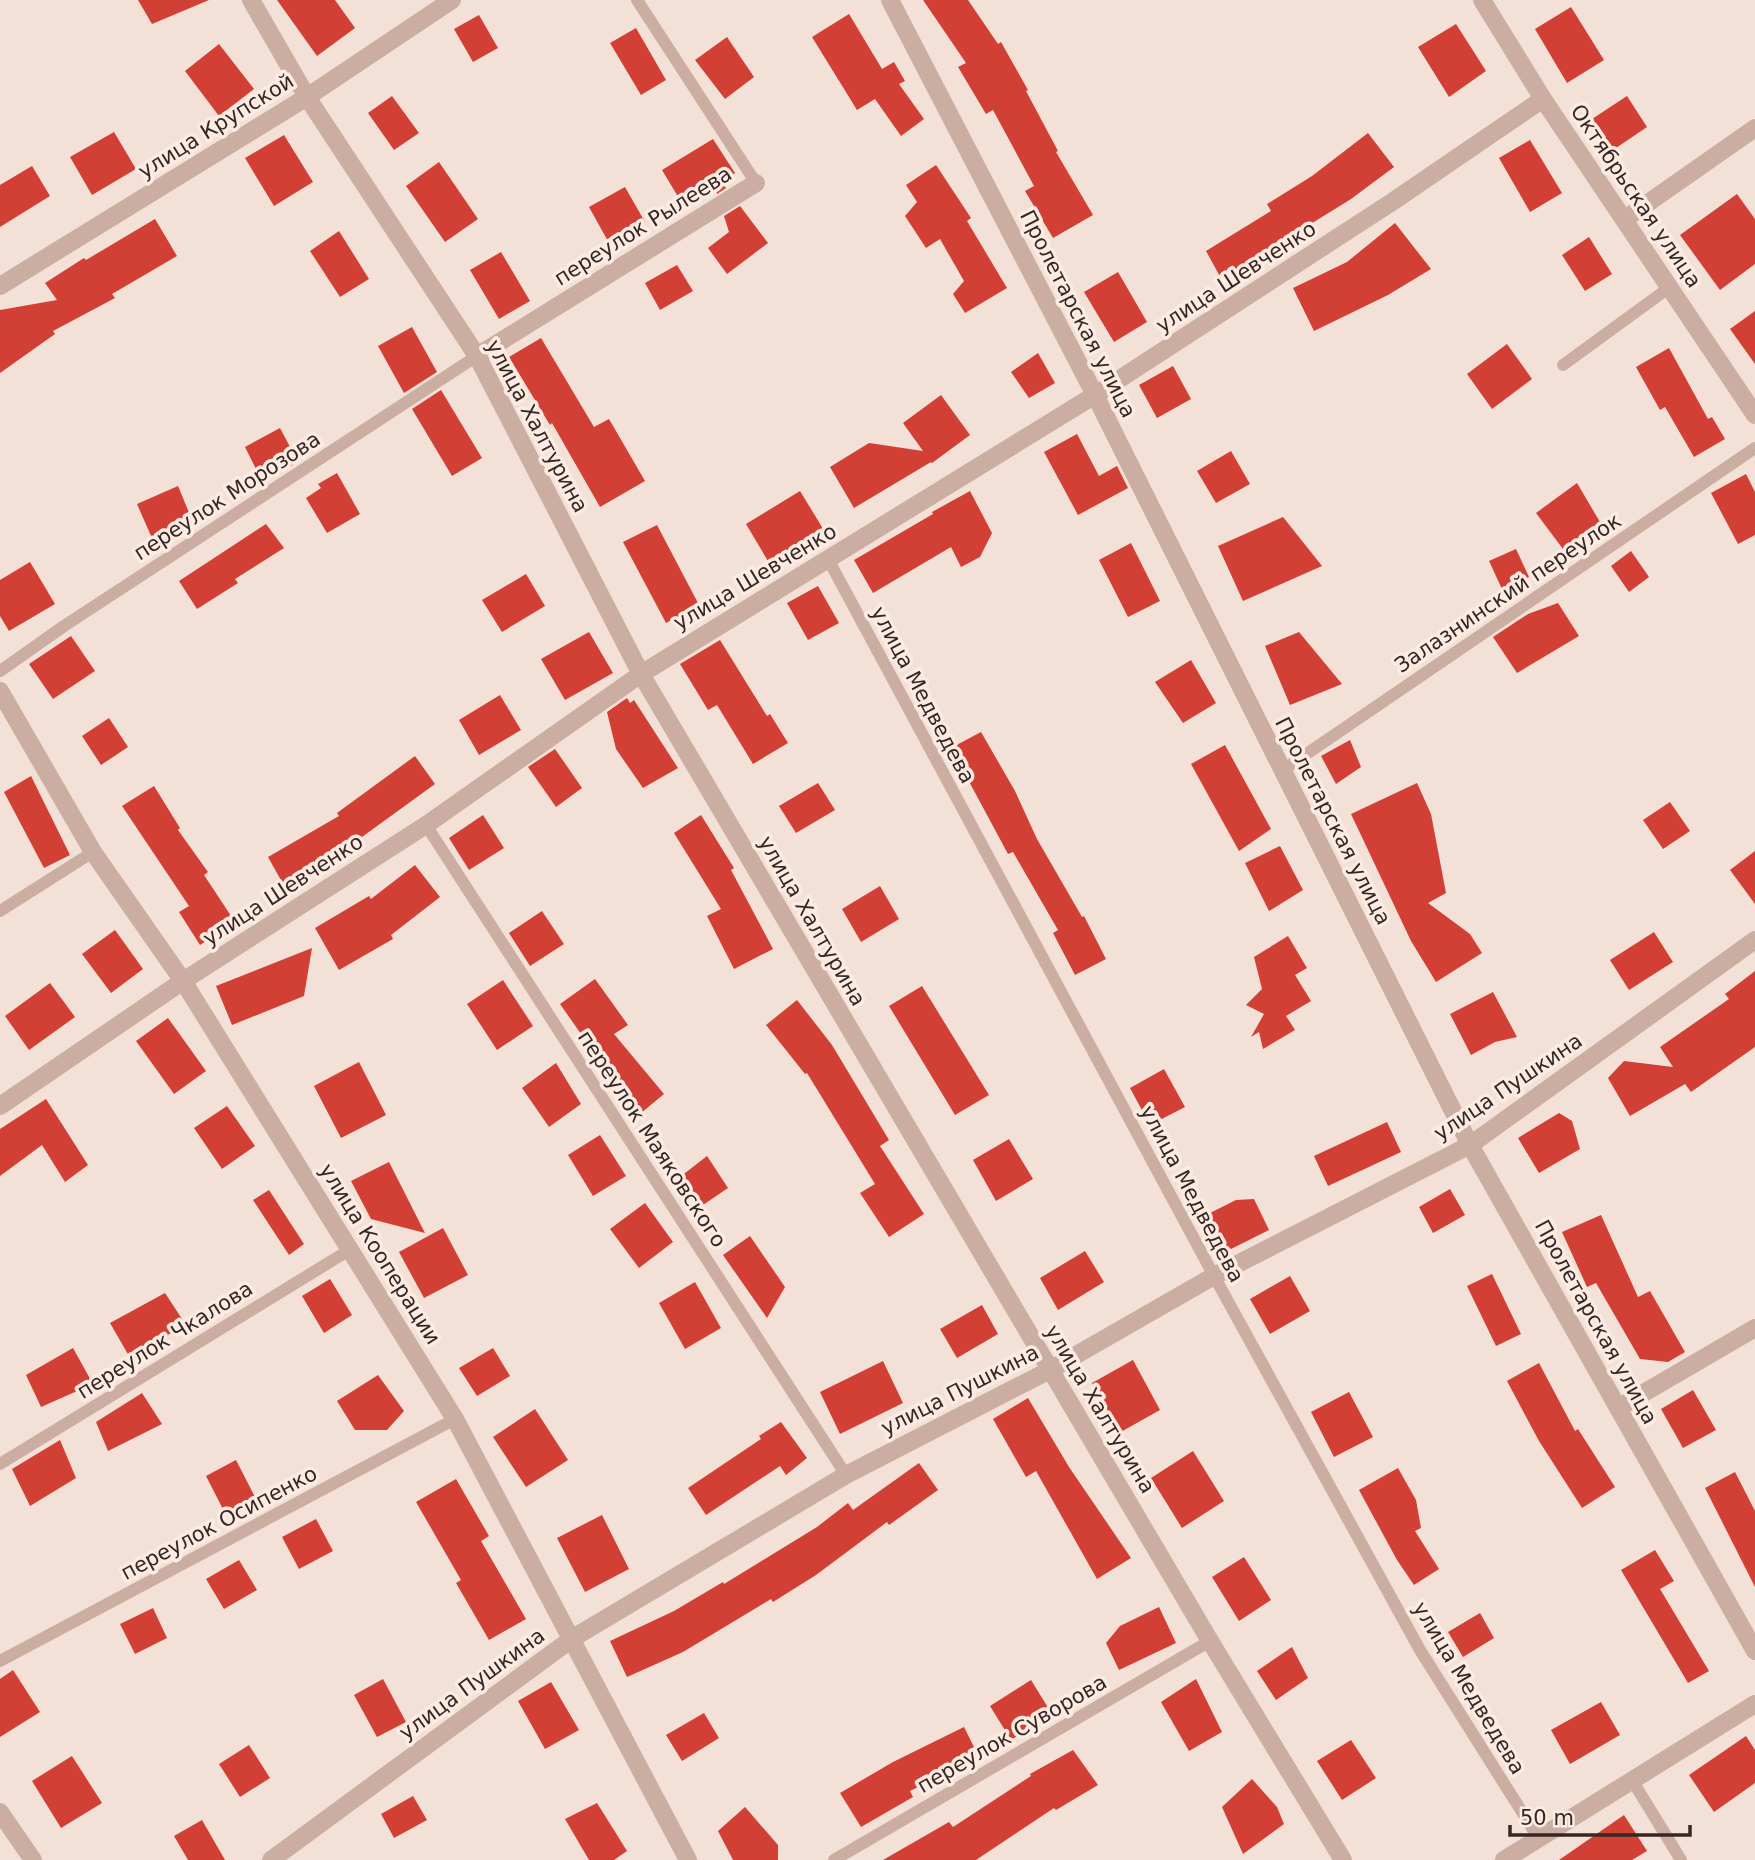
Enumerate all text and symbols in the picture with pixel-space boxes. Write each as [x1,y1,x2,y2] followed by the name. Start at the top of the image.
[134,69,298,183] street label: улица Крупской
[1566,100,1706,292] street label: Октябрьская улица
[550,162,736,290] street label: переулок Рылеева
[1015,206,1141,422] street label: Пролетарская улица
[1152,216,1320,338] street label: улица Шевченко
[481,335,593,517] street label: улица Халтурина
[129,427,325,565] street label: переулок Морозова
[1390,508,1626,678] street label: Залазнинский переулок
[669,519,841,635] street label: улица Шевченко
[866,602,980,788] street label: улица Медведева
[1270,713,1396,929] street label: Пролетарская улица
[199,829,367,951] street label: улица Шевченко
[754,832,870,1010] street label: улица Халтурина
[573,1026,731,1252] street label: переулок Маяковского
[1429,1028,1587,1146] street label: улица Пушкина
[1135,1101,1249,1287] street label: улица Медведева
[315,1159,445,1349] street label: улица Кооперации
[1530,1216,1662,1428] street label: Пролетарская улица
[73,1276,257,1404] street label: переулок Чкалова
[1040,1320,1160,1498] street label: улица Халтурина
[877,1340,1043,1440] street label: улица Пушкина
[117,1461,321,1585] street label: переулок Осипенко
[1408,1597,1530,1779] street label: улица Медведева
[395,1623,549,1745] street label: улица Пушкина
[913,1670,1111,1798] street label: переулок Суворова
[1510,1794,1690,1838] scale bar
[1520,1806,1574,1830] text: 50 m

